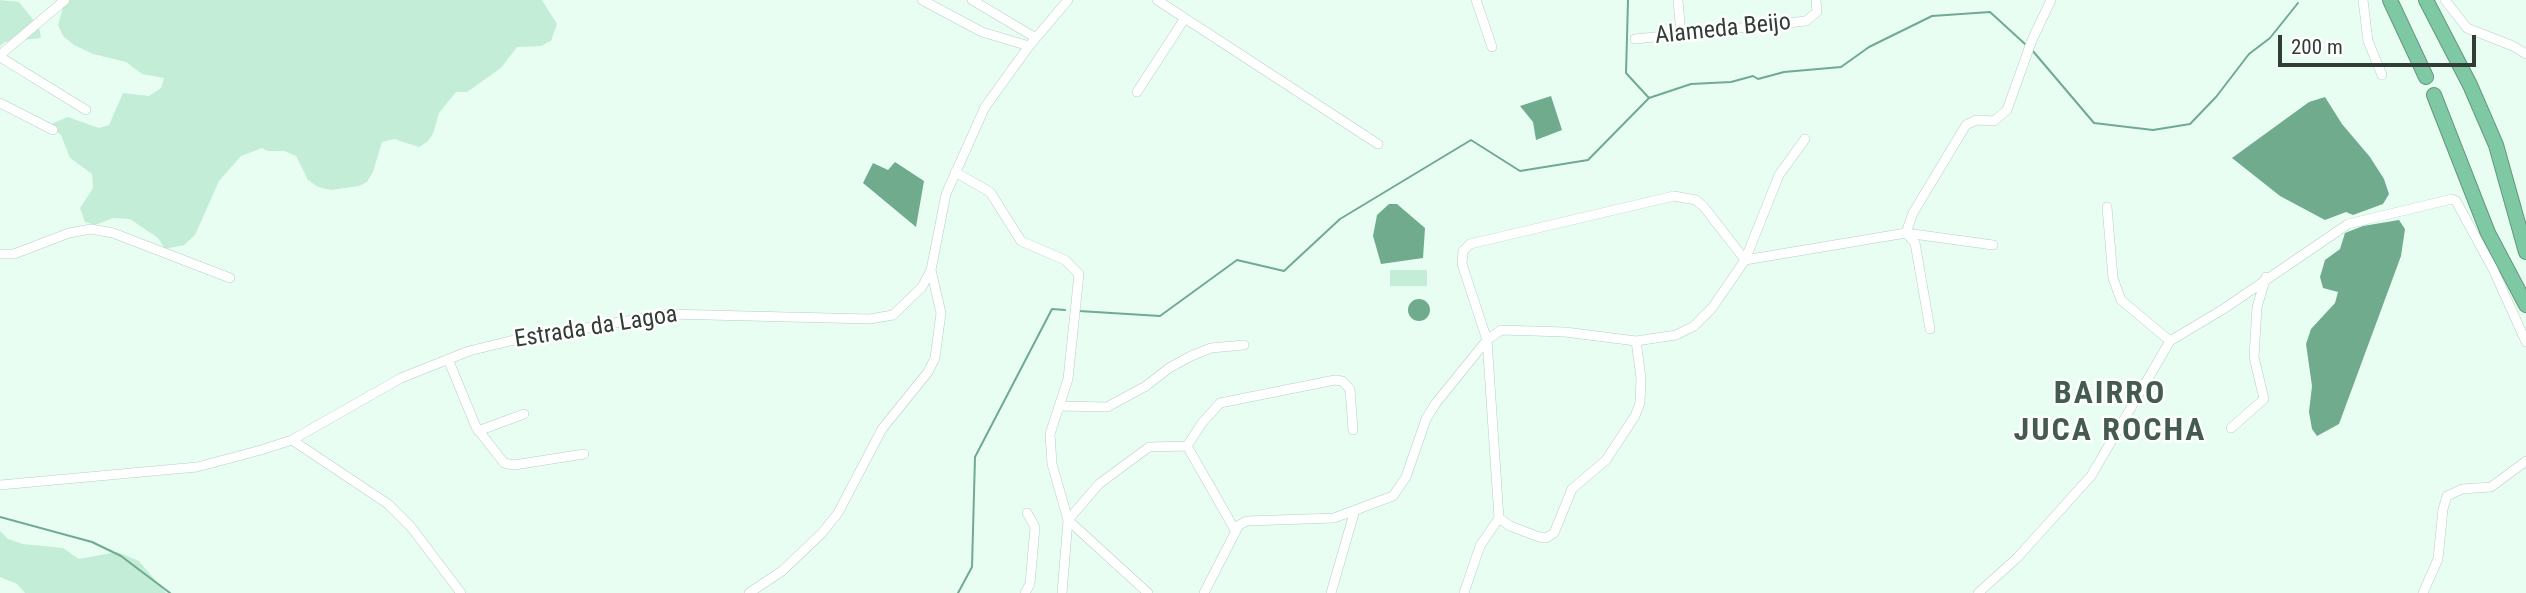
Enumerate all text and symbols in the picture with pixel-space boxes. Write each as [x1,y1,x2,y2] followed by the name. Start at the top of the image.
[1654,9,1792,51] street label: Alameda Beijo
[2281,21,2479,65] scale bar
[2291,35,2343,59] text: 200 m
[513,301,679,355] street label: Estrada da Lagoa
[2015,376,2205,451] district label: BAIRRO JUCA ROCHA

